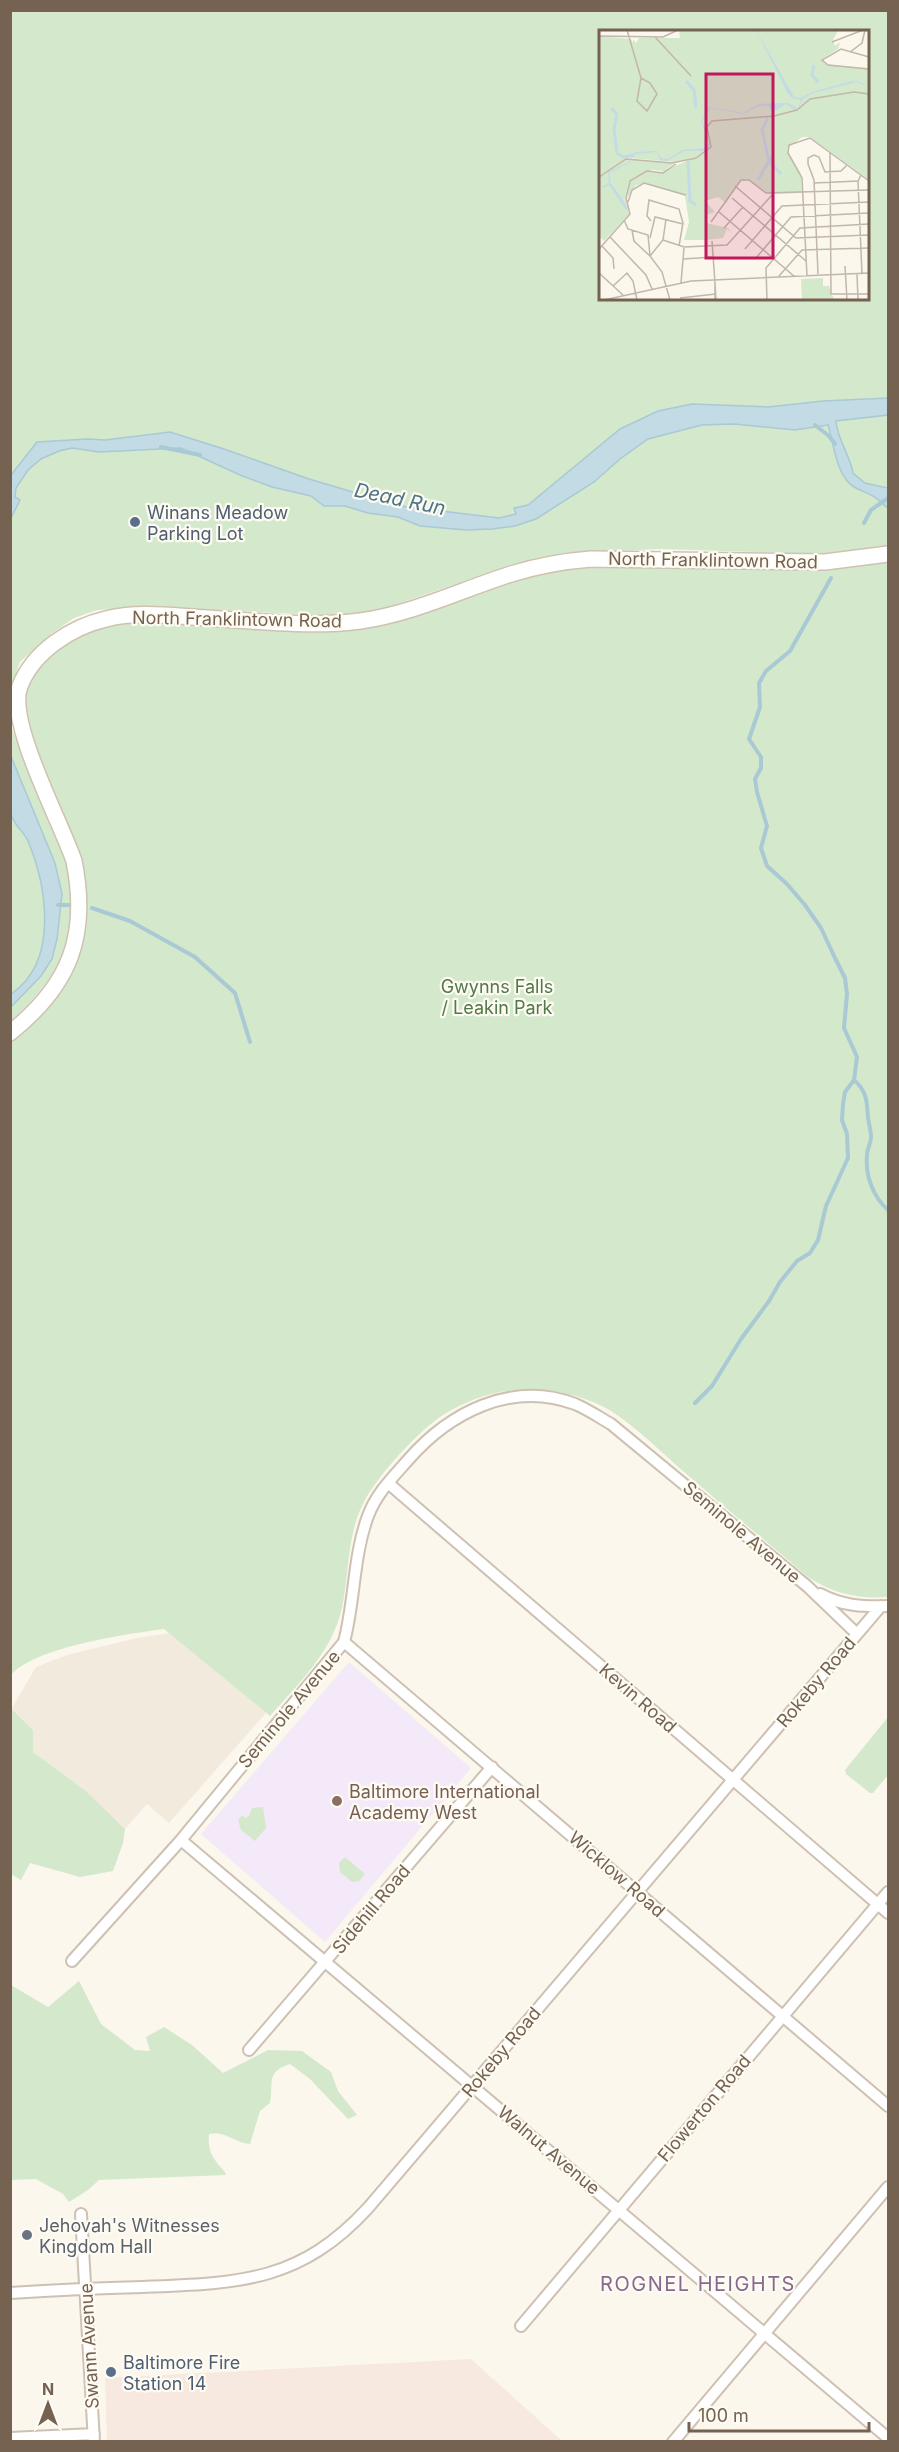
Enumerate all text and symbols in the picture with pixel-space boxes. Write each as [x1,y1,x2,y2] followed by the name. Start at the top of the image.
[599,30,869,300] inset map
[352,478,448,520] water label: Dead Run
[147,502,289,544] place label: Winans Meadow Parking Lot
[128,515,142,529] marker: Winans Meadow Parking Lot
[608,548,818,572] street label: North Franklintown Road
[132,607,342,631] street label: North Franklintown Road
[441,976,553,1018] park label: Gwynns Falls / Leakin Park
[679,1477,805,1587] street label: Seminole Avenue
[772,1633,860,1731] street label: Rokeby Road
[234,1646,344,1772] street label: Seminole Avenue
[595,1659,681,1737] street label: Kevin Road
[349,1781,540,1823] place label: Baltimore International Academy West
[330,1794,344,1808] marker: Baltimore International Academy West
[565,1827,669,1921] street label: Wicklow Road
[328,1860,414,1958] street label: Sidehill Road
[457,2003,545,2101] street label: Rokeby Road
[653,2050,755,2166] street label: Flowerton Road
[494,2101,604,2199] street label: Walnut Avenue
[39,2215,220,2257] place label: Jehovah's Witnesses Kingdom Hall
[20,2228,34,2242] marker: Jehovah's Witnesses Kingdom Hall
[600,2272,796,2296] district label: ROGNEL HEIGHTS
[75,2283,103,2409] street label: Swann Avenue
[123,2352,240,2394] place label: Baltimore Fire Station 14
[104,2365,118,2379] marker: Baltimore Fire Station 14
[18,2374,78,2434] north arrow
[42,2379,54,2399] text: N
[689,2395,869,2433] scale bar
[698,2405,749,2426] text: 100 m

